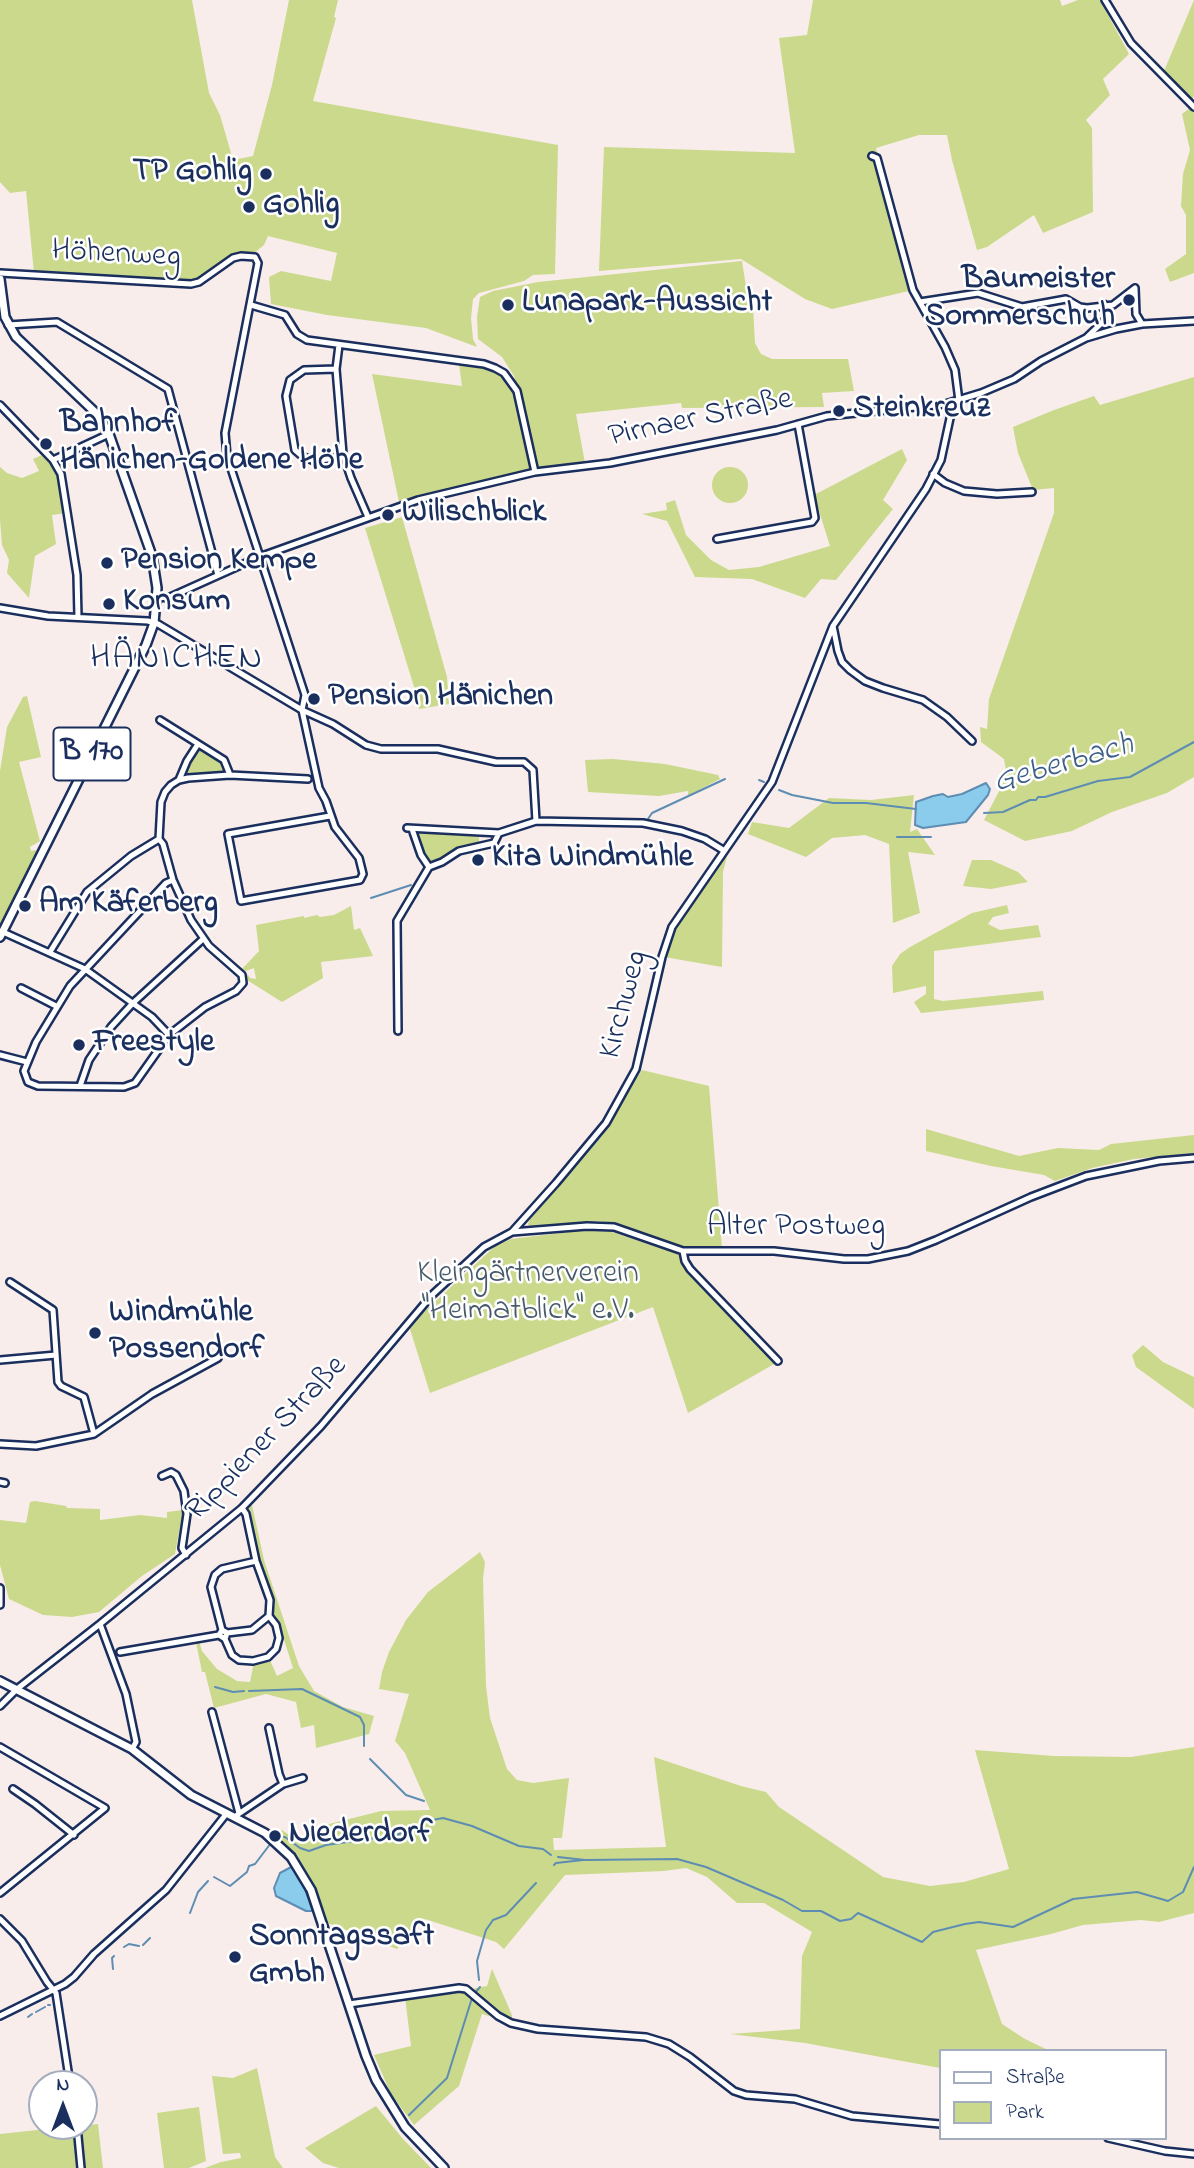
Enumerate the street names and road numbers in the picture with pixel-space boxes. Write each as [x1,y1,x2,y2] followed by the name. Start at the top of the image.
[50,233,182,279] street label: Höhenweg
[605,382,797,458] street label: Pirnaer Straße
[54,727,130,780] road number: B 170
[593,947,659,1063] street label: Kirchweg
[707,1210,885,1248] street label: Alter Postweg
[179,1349,357,1531] street label: Rippiener Straße

